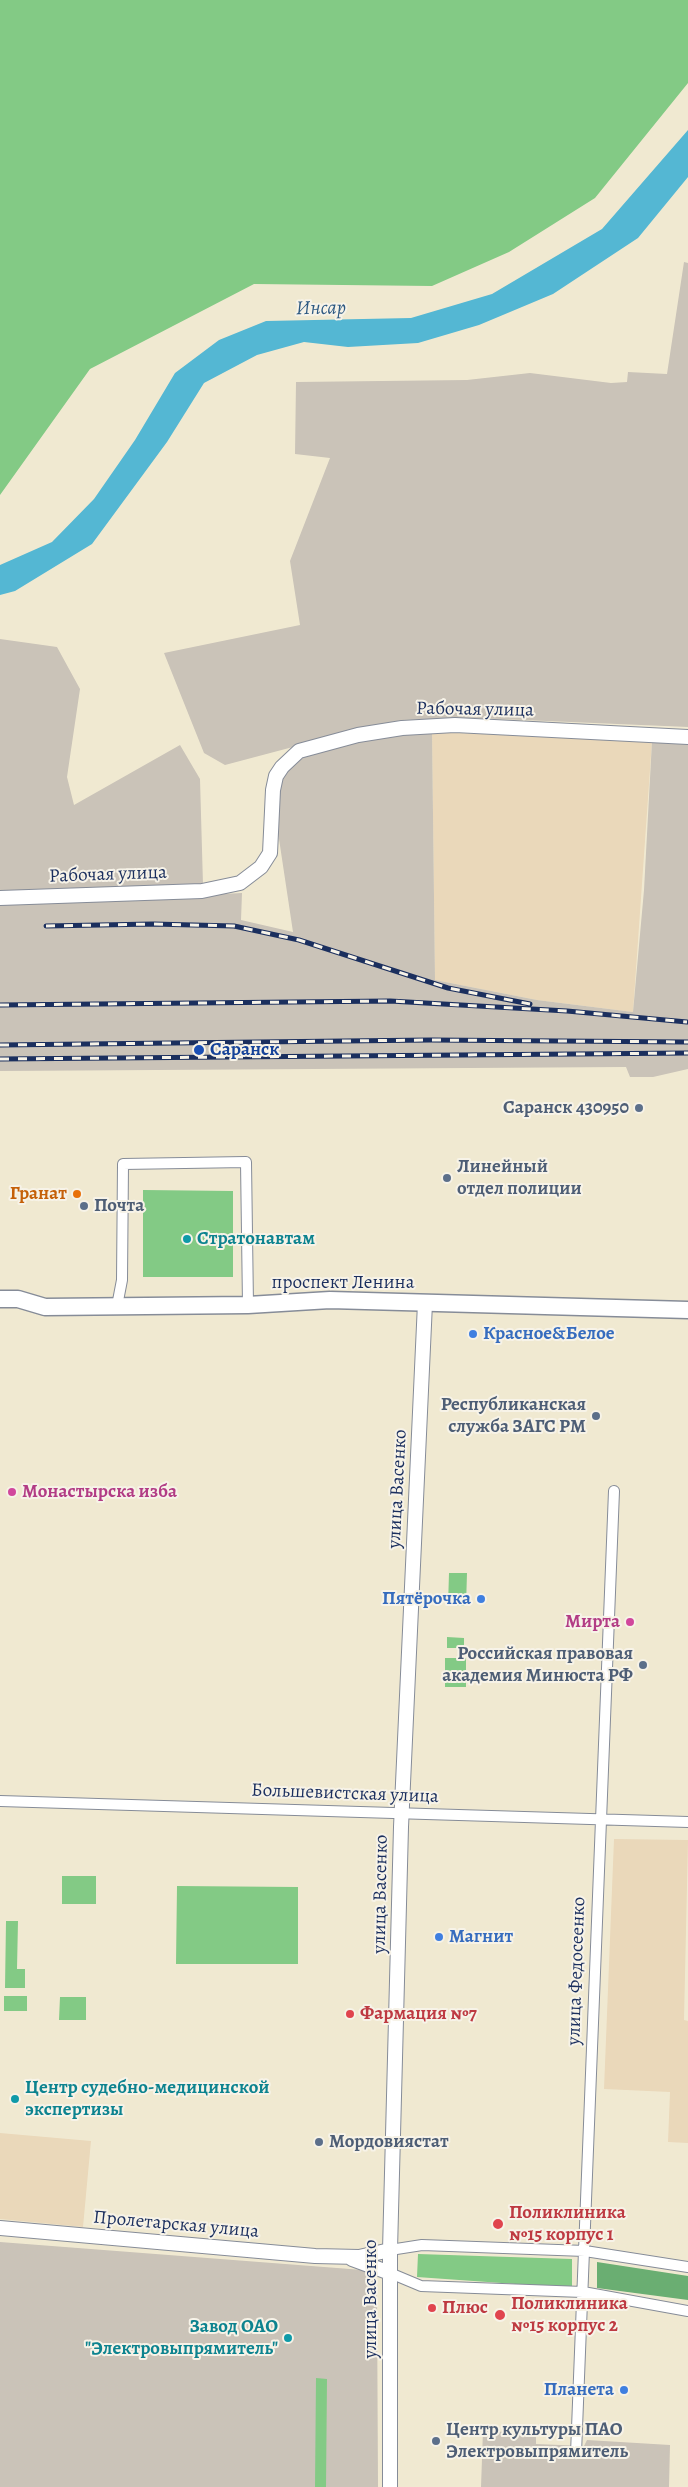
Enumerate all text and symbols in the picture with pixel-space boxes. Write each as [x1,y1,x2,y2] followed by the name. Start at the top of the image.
[296,297,346,321] water label: Инсар
[416,698,534,722] street label: Рабочая улица
[49,862,167,888] street label: Рабочая улица
[210,1039,280,1061] place label: Саранск
[192,1043,206,1057] marker: Саранск
[503,1097,629,1119] place label: Саранск 430950
[633,1102,645,1114] marker: Саранск 430950
[457,1156,582,1200] place label: Линейный отдел полиции
[441,1172,453,1184] marker: Линейный отдел полиции
[10,1183,67,1205] place label: Гранат
[71,1188,83,1200] marker: Гранат
[94,1195,144,1217] place label: Почта
[78,1200,90,1212] marker: Почта
[197,1228,315,1250] place label: Стратонавтам
[181,1233,193,1245] marker: Стратонавтам
[272,1272,414,1294] street label: проспект Ленина
[483,1323,615,1345] place label: Красное&Белое
[467,1328,479,1340] marker: Красное&Белое
[441,1394,586,1438] place label: Республиканская служба ЗАГС РМ
[590,1410,602,1422] marker: Республиканская служба ЗАГС РМ
[383,1429,413,1549] street label: улица Васенко
[22,1481,177,1503] place label: Монастырска изба
[6,1486,18,1498] marker: Монастырска изба
[382,1588,471,1610] place label: Пятёрочка
[475,1593,487,1605] marker: Пятёрочка
[565,1611,620,1633] place label: Мирта
[624,1616,636,1628] marker: Мирта
[442,1643,633,1687] place label: Российская правовая академия Минюста РФ
[637,1659,649,1671] marker: Российская правовая академия Минюста РФ
[251,1779,439,1809] street label: Большевистская улица
[369,1834,393,1954] street label: улица Васенко
[563,1896,591,2046] street label: улица Федосеенко
[449,1926,513,1948] place label: Магнит
[433,1931,445,1943] marker: Магнит
[360,2003,477,2025] place label: Фармация №7
[344,2008,356,2020] marker: Фармация №7
[25,2077,269,2121] place label: Центр судебно-медицинской экспертизы
[9,2093,21,2105] marker: Центр судебно-медицинской экспертизы
[329,2131,449,2153] place label: Мордовиястат
[313,2136,325,2148] marker: Мордовиястат
[509,2202,626,2246] place label: Поликлиника №15 корпус 1
[92,2206,260,2244] street label: Пролетарская улица
[491,2217,505,2231] marker: Поликлиника №15 корпус 1
[360,2239,382,2359] street label: улица Васенко
[511,2293,628,2337] place label: Поликлиника №15 корпус 2
[442,2297,488,2319] place label: Плюс
[426,2302,438,2314] marker: Плюс
[493,2308,507,2322] marker: Поликлиника №15 корпус 2
[85,2316,278,2360] place label: Завод ОАО "Электровыпрямитель"
[282,2332,294,2344] marker: Завод ОАО "Электровыпрямитель"
[544,2379,614,2401] place label: Планета
[618,2384,630,2396] marker: Планета
[446,2419,628,2463] place label: Центр культуры ПАО Электровыпрямитель
[430,2435,442,2447] marker: Центр культуры ПАО Электровыпрямитель

